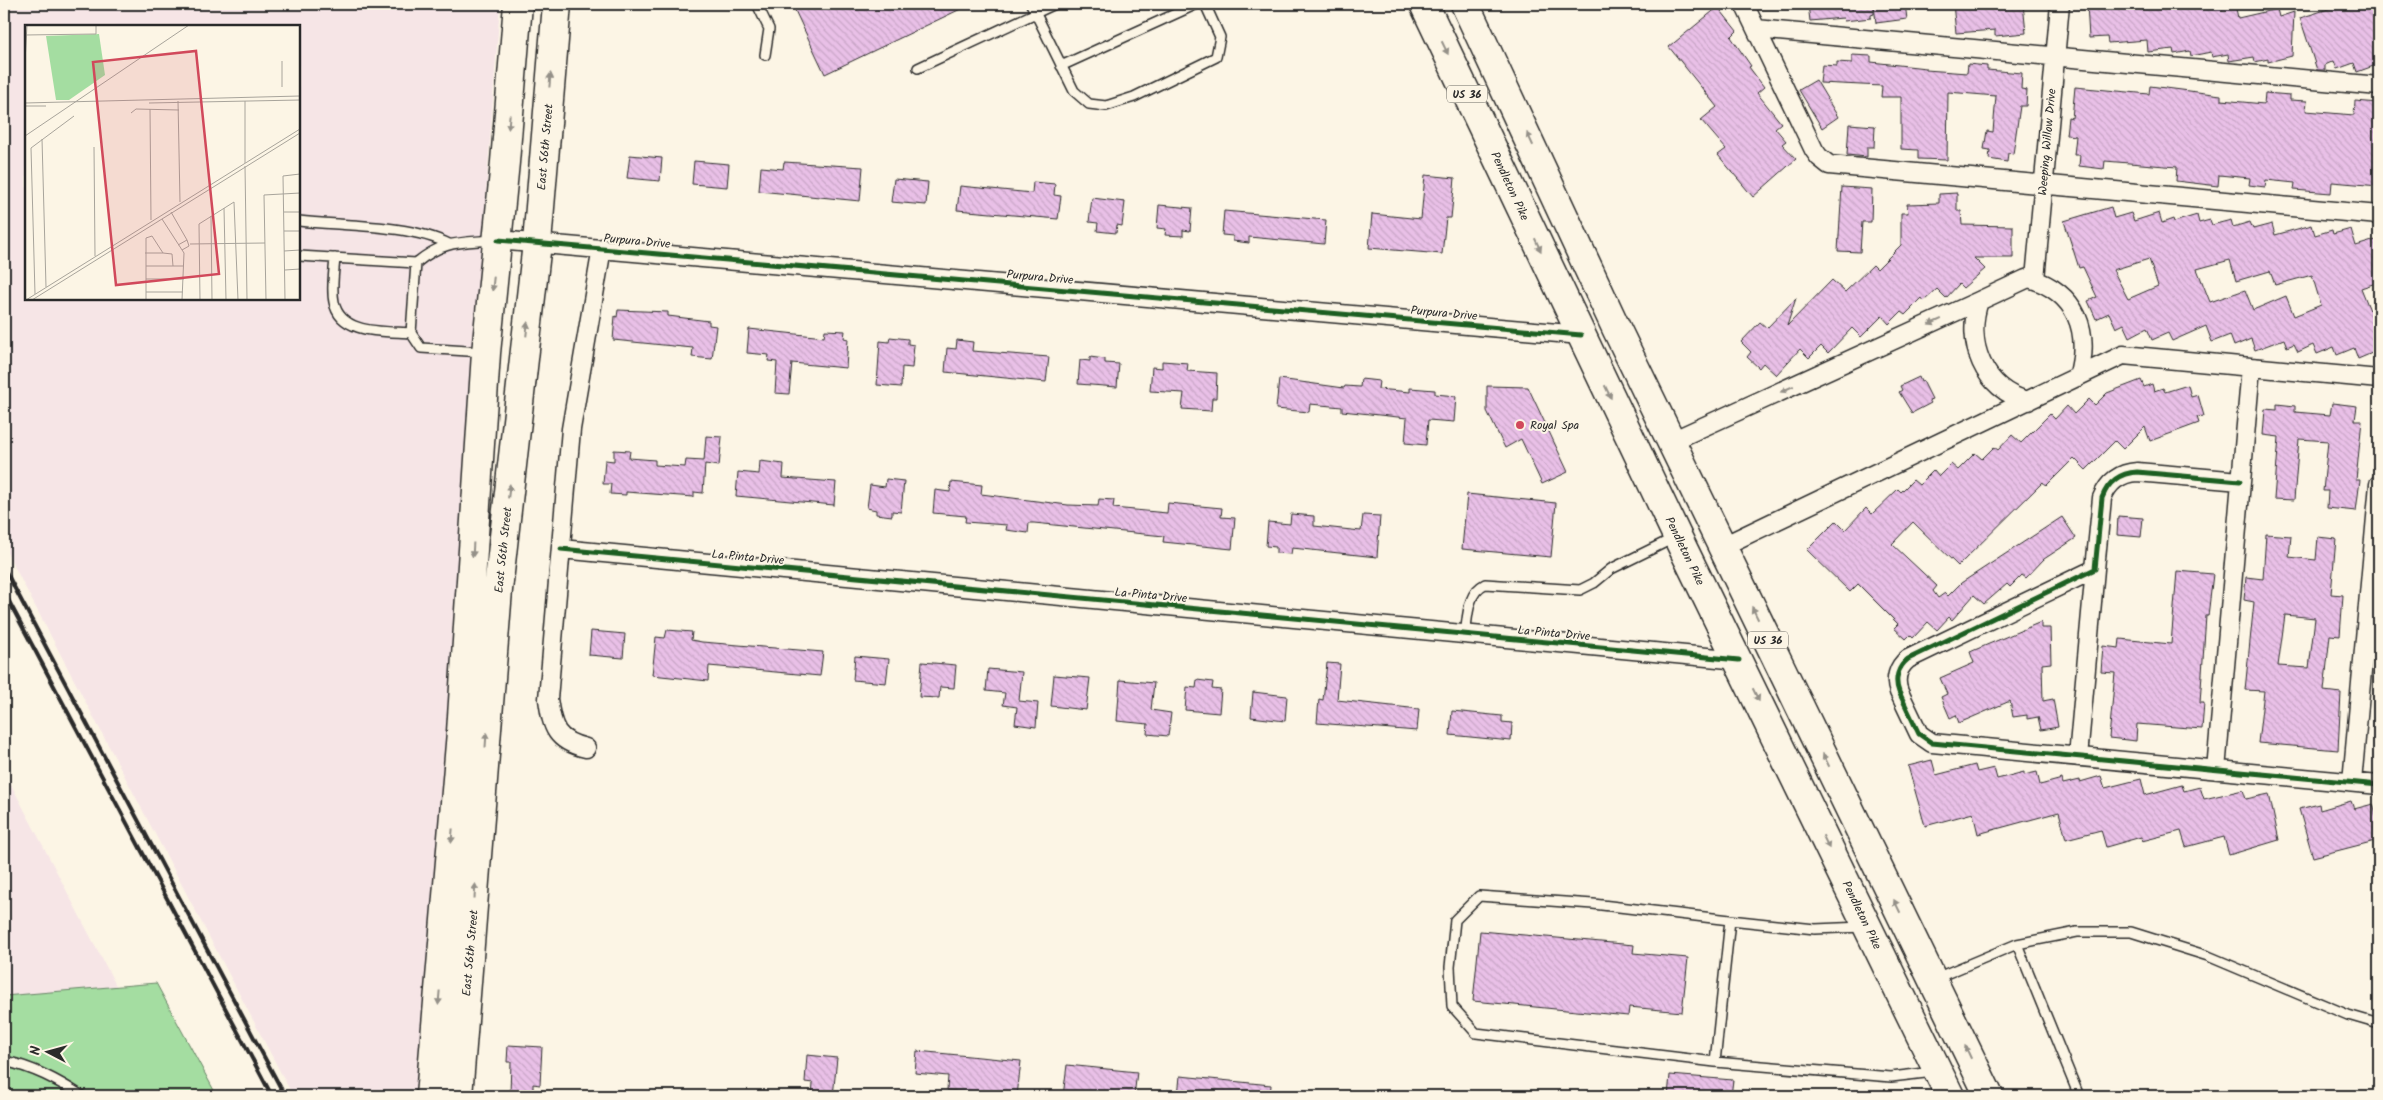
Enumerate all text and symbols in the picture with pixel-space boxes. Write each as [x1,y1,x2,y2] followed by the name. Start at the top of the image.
[25,25,300,300] inset map
[1441,41,1449,55] one-way arrow
[547,72,555,88] one-way arrow
[1447,86,1487,102] road number: US 36
[2033,87,2062,196] street label: Weeping Willow Drive
[532,103,559,191] street label: East 56th Street
[504,114,512,130] one-way arrow
[1525,132,1533,146] one-way arrow
[1485,149,1534,224] street label: Pendleton Pike
[603,229,672,254] street label: Purpura Drive
[1534,238,1542,252] one-way arrow
[1006,265,1075,290] street label: Purpura Drive
[489,276,497,292] one-way arrow
[1410,301,1479,326] street label: Purpura Drive
[1928,318,1942,326] one-way arrow
[524,321,532,337] one-way arrow
[1604,385,1612,399] one-way arrow
[1780,386,1794,394] one-way arrow
[1530,416,1580,435] place label: Royal Spa
[1514,419,1526,431] marker: Royal Spa
[506,483,514,499] one-way arrow
[490,506,518,594] street label: East 56th Street
[1660,514,1710,589] street label: Pendleton Pike
[469,543,477,559] one-way arrow
[711,545,786,570] street label: La Pinta Drive
[1114,583,1189,608] street label: La Pinta Drive
[1751,606,1760,621] one-way arrow
[1517,621,1592,646] street label: La Pinta Drive
[1748,632,1788,648] road number: US 36
[1751,688,1760,703] one-way arrow
[483,731,491,747] one-way arrow
[1822,753,1830,767] one-way arrow
[448,828,456,844] one-way arrow
[1822,835,1830,849] one-way arrow
[1837,878,1887,953] street label: Pendleton Pike
[472,882,480,898] one-way arrow
[1892,899,1900,913] one-way arrow
[457,909,484,997] street label: East 56th Street
[434,990,442,1006] one-way arrow
[22,1028,72,1078] north arrow
[25,1045,47,1056] text: N
[1963,1045,1971,1059] one-way arrow

